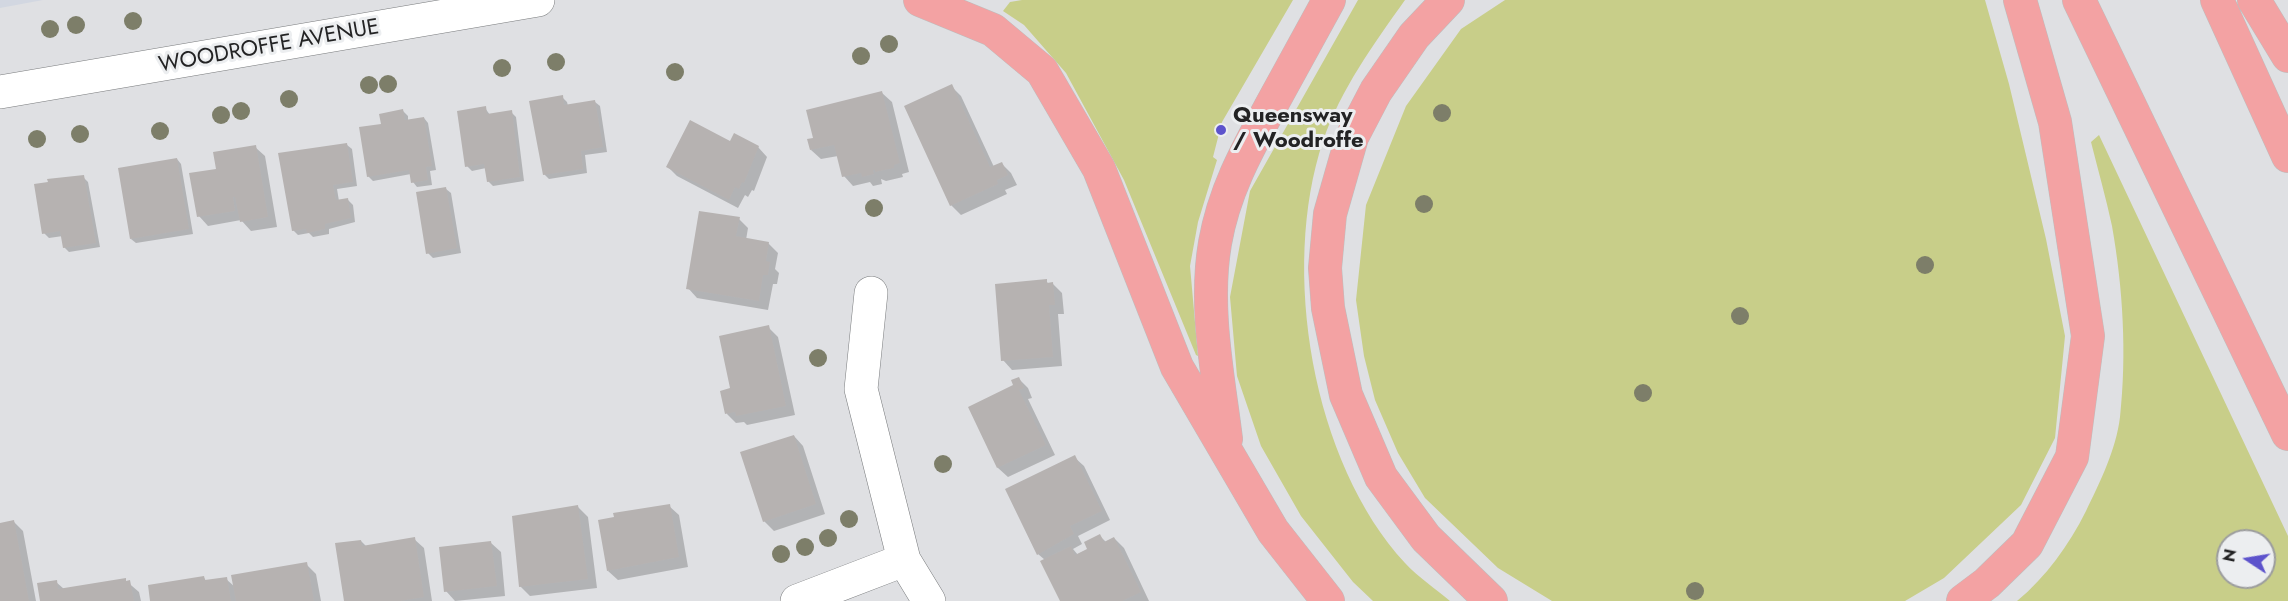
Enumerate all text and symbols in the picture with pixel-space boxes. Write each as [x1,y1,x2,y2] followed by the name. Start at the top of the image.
[157,15,381,79] street label: WOODROFFE AVENUE
[1233,104,1364,156] place label: Queensway / Woodroffe
[1214,123,1228,137] marker: Queensway / Woodroffe
[2216,529,2276,589] north arrow
[2217,547,2242,564] text: N

